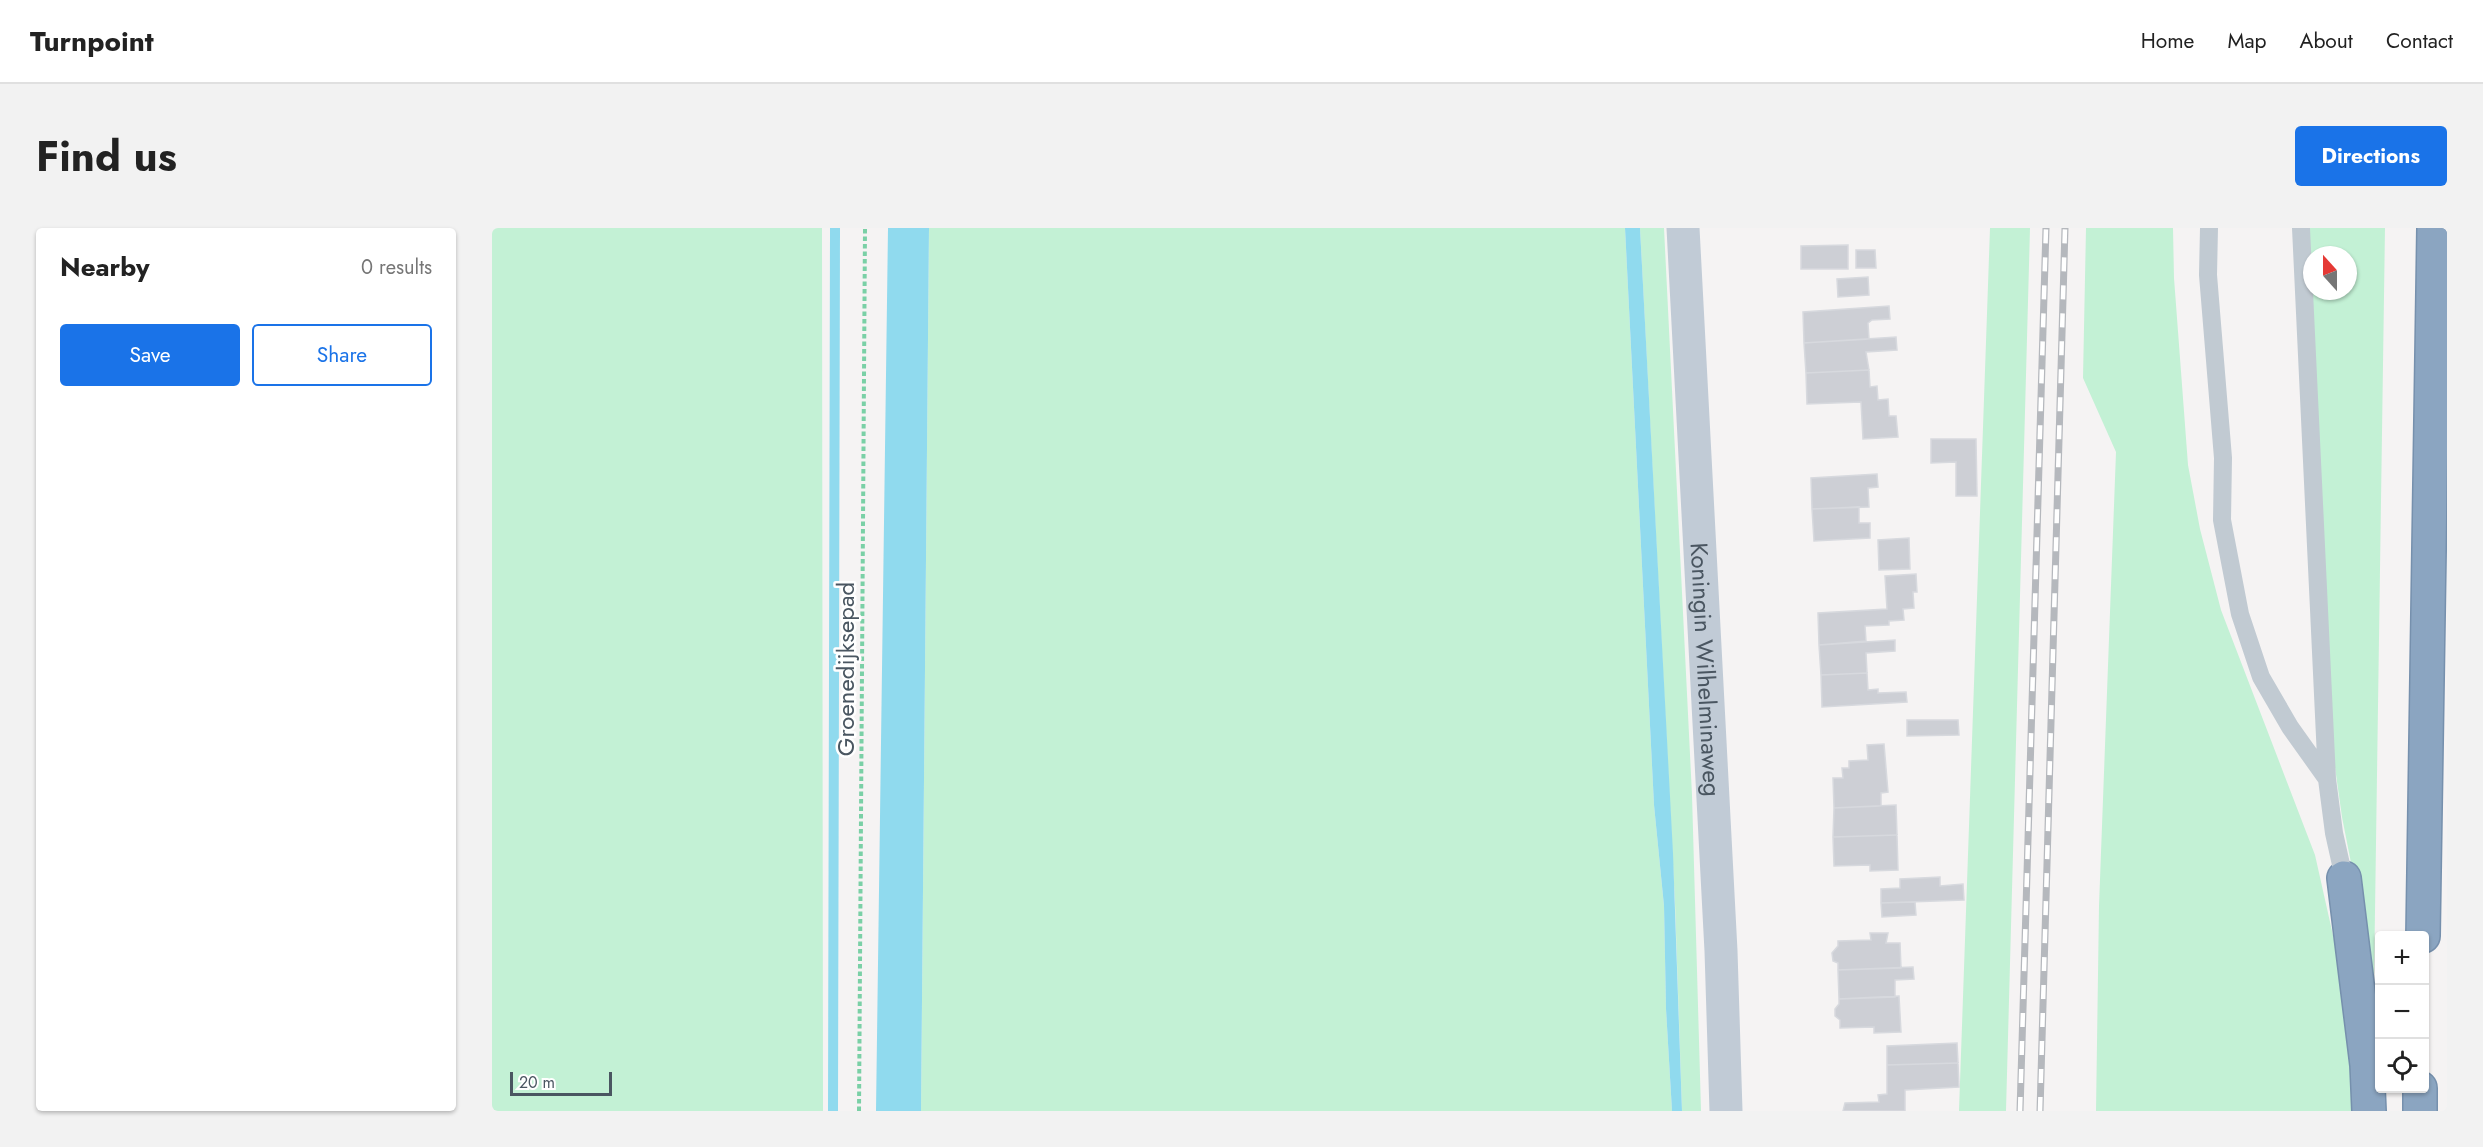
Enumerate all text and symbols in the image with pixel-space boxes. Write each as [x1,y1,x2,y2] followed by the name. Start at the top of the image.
[30,21,154,62] text: Turnpoint
[2141,26,2194,56] text: Home
[2227,26,2267,56] text: Map
[2300,26,2353,56] text: About
[2386,26,2453,56] text: Contact
[36,126,177,187] text: Find us
[2295,126,2447,186] button: Directions
[2303,246,2357,300] north arrow
[60,248,149,286] text: Nearby
[361,253,432,282] text: 0 results
[60,324,240,386] button: Save
[252,324,432,386] button: Share
[1682,541,1730,797] street label: Koningin Wilhelminaweg
[828,582,863,756] street label: Groenedijksepad
[2375,931,2429,1093] map controls
[2375,931,2429,985] button: +
[2375,985,2429,1039] button: −
[2375,1039,2429,1093] button: locate
[510,1069,612,1096] scale bar
[519,1071,555,1094] text: 20 m

